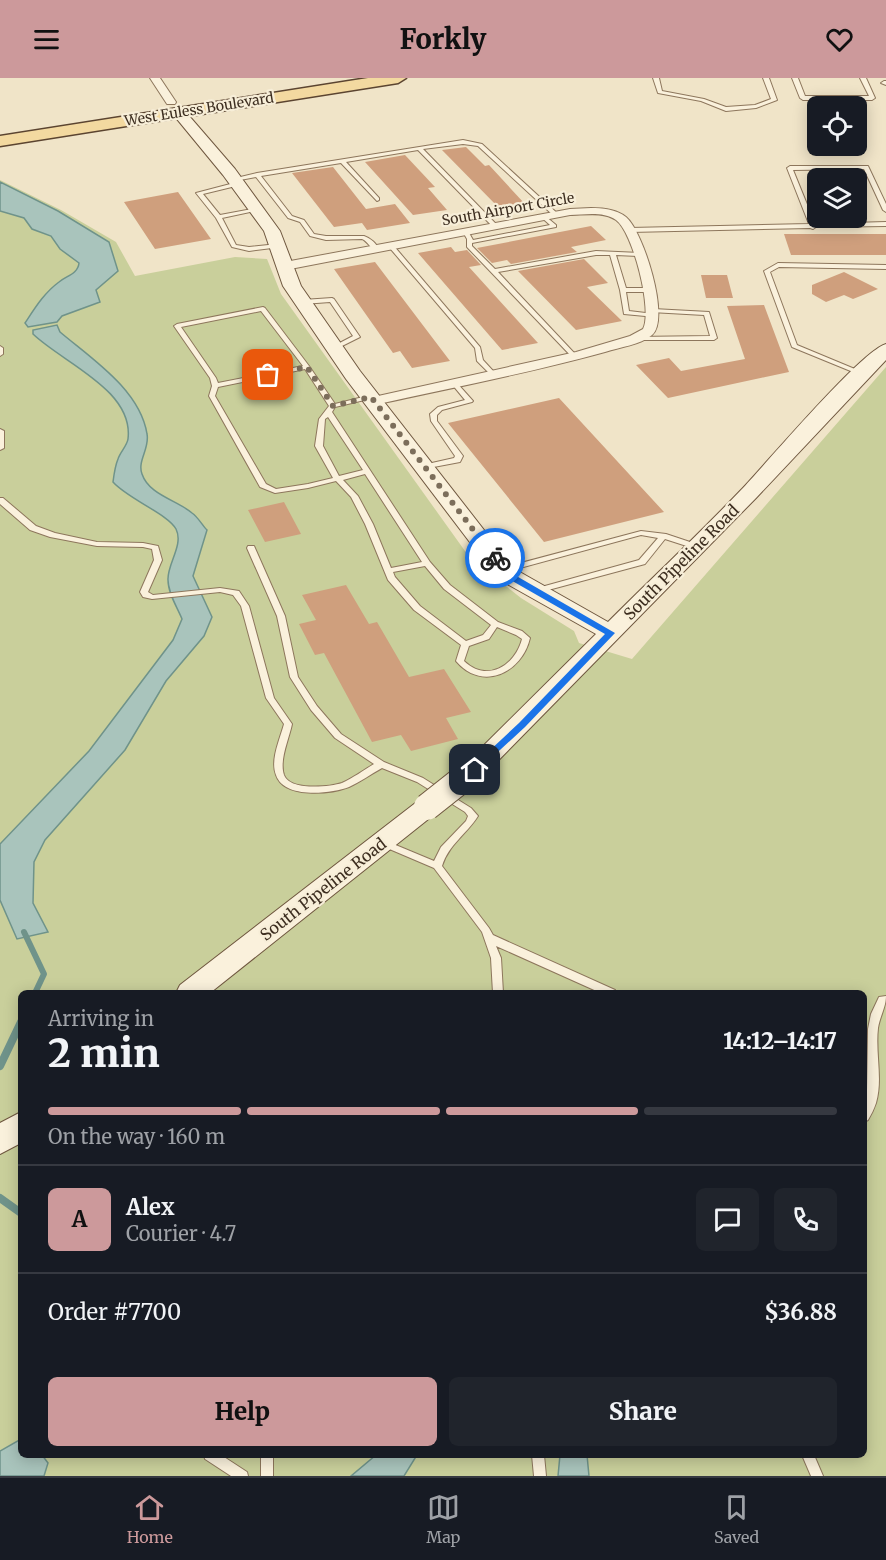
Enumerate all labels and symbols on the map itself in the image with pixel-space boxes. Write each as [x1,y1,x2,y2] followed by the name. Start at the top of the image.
[122,88,275,130] street label: West Euless Boulevard
[440,188,576,230] street label: South Airport Circle
[242,349,293,400] pin
[619,500,743,624] street label: South Pipeline Road
[465,528,525,588] courier
[449,744,500,795] pin
[256,833,390,945] street label: South Pipeline Road

